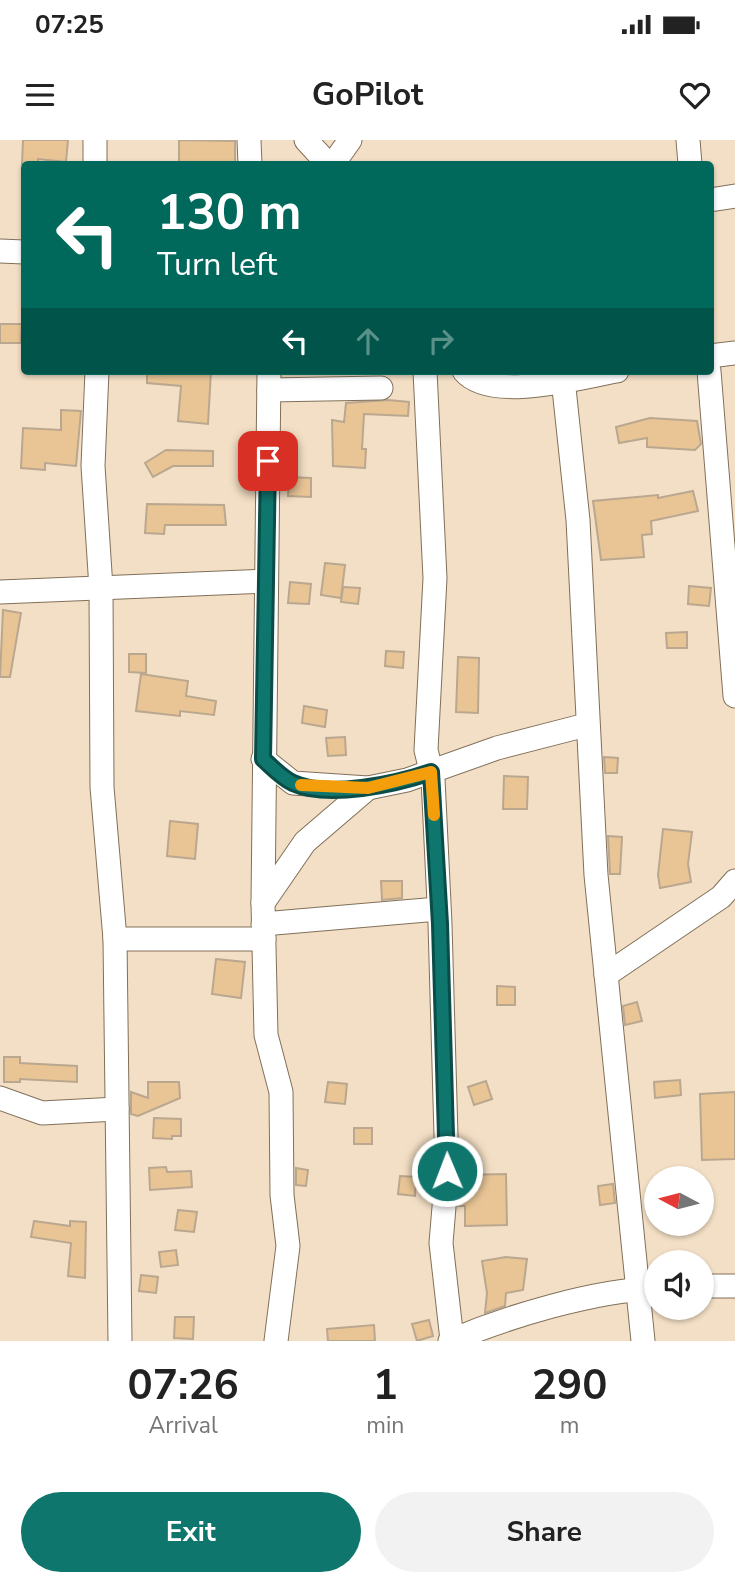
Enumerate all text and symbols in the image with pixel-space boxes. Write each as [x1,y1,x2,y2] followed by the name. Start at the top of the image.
[35,7,104,42] text: 07:25
[312,73,423,116] text: GoPilot
[21,76,59,114] icon: menu
[676,76,714,114] icon: heart
[157,179,301,246] text: 130 m
[42,189,133,280] icon: left
[157,243,277,286] text: Turn left
[276,322,314,360] icon: left
[349,322,387,360] icon: ahead
[422,322,460,360] icon: right
[238,431,298,491] pin
[249,442,287,480] icon: arrive
[410,1134,484,1208] position arrow
[644,1166,714,1236] north arrow
[644,1166,714,1320] map controls
[644,1250,714,1320] button: sound
[128,1357,239,1414] text: 07:26
[373,1357,398,1414] text: 1
[532,1357,607,1414] text: 290
[149,1410,218,1441] text: Arrival
[366,1410,404,1441] text: min
[560,1410,580,1441] text: m
[21,1492,361,1572] button: Exit
[375,1492,714,1572] button: Share

